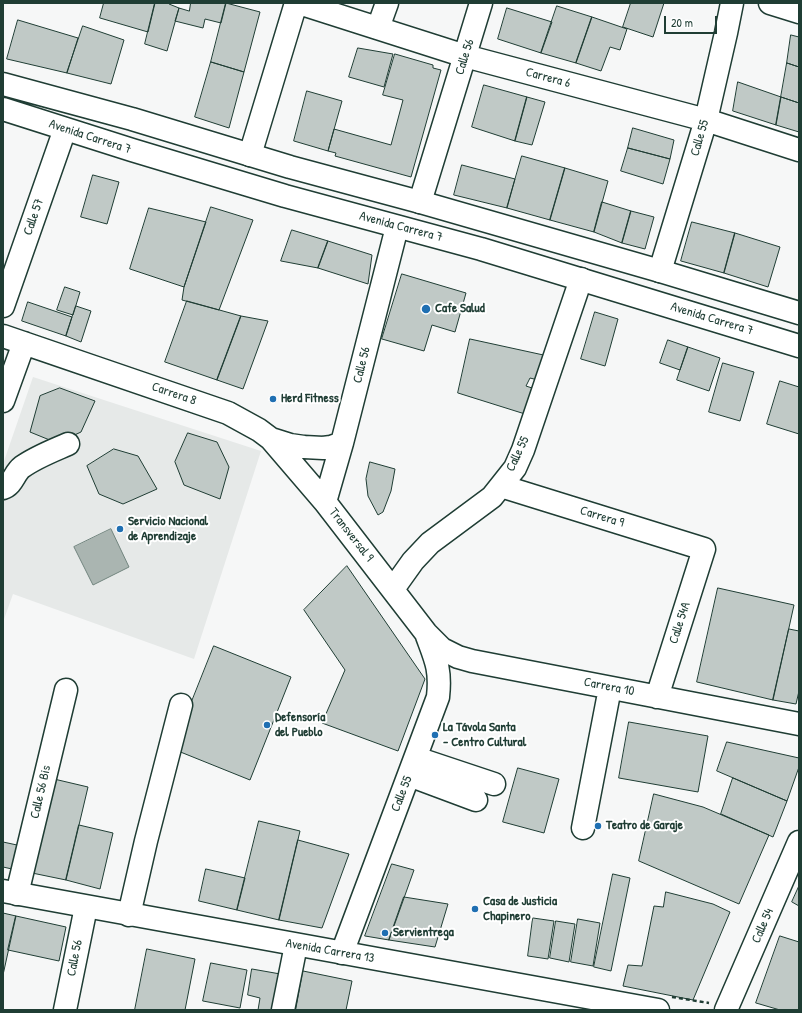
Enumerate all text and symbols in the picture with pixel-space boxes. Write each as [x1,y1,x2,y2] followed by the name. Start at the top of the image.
[666,8,719,34] scale bar
[671,14,693,31] text: 20 m
[452,37,478,77] street label: Calle 56
[524,65,572,91] street label: Carrera 6
[47,116,133,158] street label: Avenida Carrera 7
[687,118,713,158] street label: Calle 55
[20,197,48,237] street label: Calle 57
[358,208,444,246] street label: Avenida Carrera 7
[669,299,755,339] street label: Avenida Carrera 7
[435,301,485,317] place label: Cafe Salud
[420,303,432,315] marker: Cafe Salud
[350,345,374,385] street label: Calle 56
[150,379,198,409] street label: Carrera 8
[281,391,339,407] place label: Herd Fitness
[268,394,278,404] marker: Herd Fitness
[503,434,533,474] street label: Calle 55
[578,503,626,531] street label: Carrera 9
[325,505,377,565] street label: Transversal 9
[128,514,208,545] place label: Servicio Nacional de Aprendizaje
[115,524,125,534] marker: Servicio Nacional de Aprendizaje
[666,600,694,646] street label: Calle 54A
[582,674,636,700] street label: Carrera 10
[275,710,325,741] place label: Defensoría del Pueblo
[262,720,272,730] marker: Defensoría del Pueblo
[443,720,526,751] place label: La Távola Santa - Centro Cultural
[430,730,440,740] marker: La Távola Santa - Centro Cultural
[27,764,55,820] street label: Calle 56 Bis
[388,774,416,814] street label: Calle 55
[606,818,683,834] place label: Teatro de Garaje
[593,821,603,831] marker: Teatro de Garaje
[483,894,557,925] place label: Casa de Justicia Chapinero
[470,904,480,914] marker: Casa de Justicia Chapinero
[749,906,777,946] street label: Calle 54
[393,925,454,941] place label: Servientrega
[380,928,390,938] marker: Servientrega
[284,936,376,966] street label: Avenida Carrera 13
[64,939,86,977] street label: Calle 56

